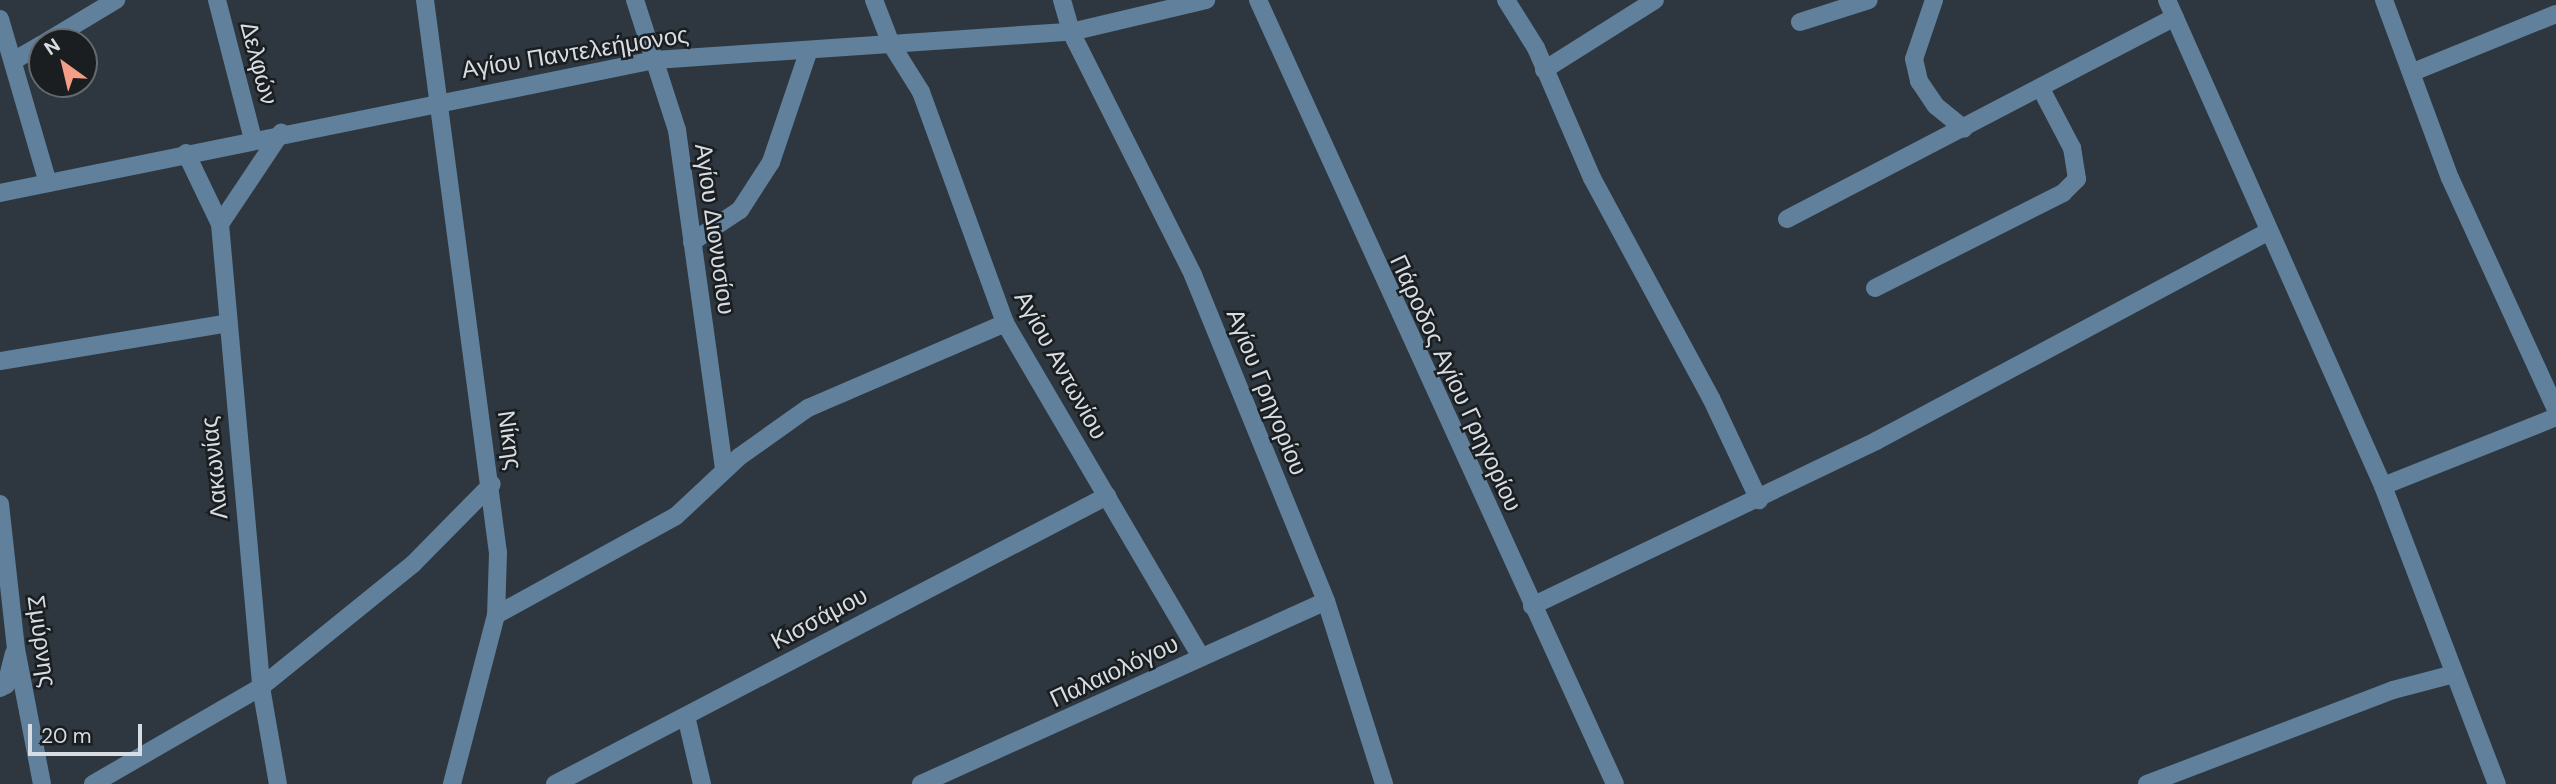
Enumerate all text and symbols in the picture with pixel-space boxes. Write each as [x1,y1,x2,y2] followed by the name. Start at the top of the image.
[234,18,284,108] street label: Δελφών
[460,20,690,84] street label: Αγίου Παντελεήμονος
[28,28,98,98] north arrow
[39,33,65,61] text: N
[689,142,741,316] street label: Αγίου Διονυσίου
[1384,250,1528,516] street label: Πάροδος Αγίου Γρηγορίου
[1008,286,1114,444] street label: Αγίου Αντωνίου
[1221,305,1313,479] street label: Αγίου Γρηγορίου
[492,408,528,472] street label: Νίκης
[194,415,234,521] street label: Λακωνίας
[766,581,872,655] street label: Κισσάμου
[21,593,63,689] street label: Σμύρνης
[1045,629,1183,713] street label: Παλαιολόγου
[32,710,145,754] scale bar
[41,722,92,750] text: 20 m

